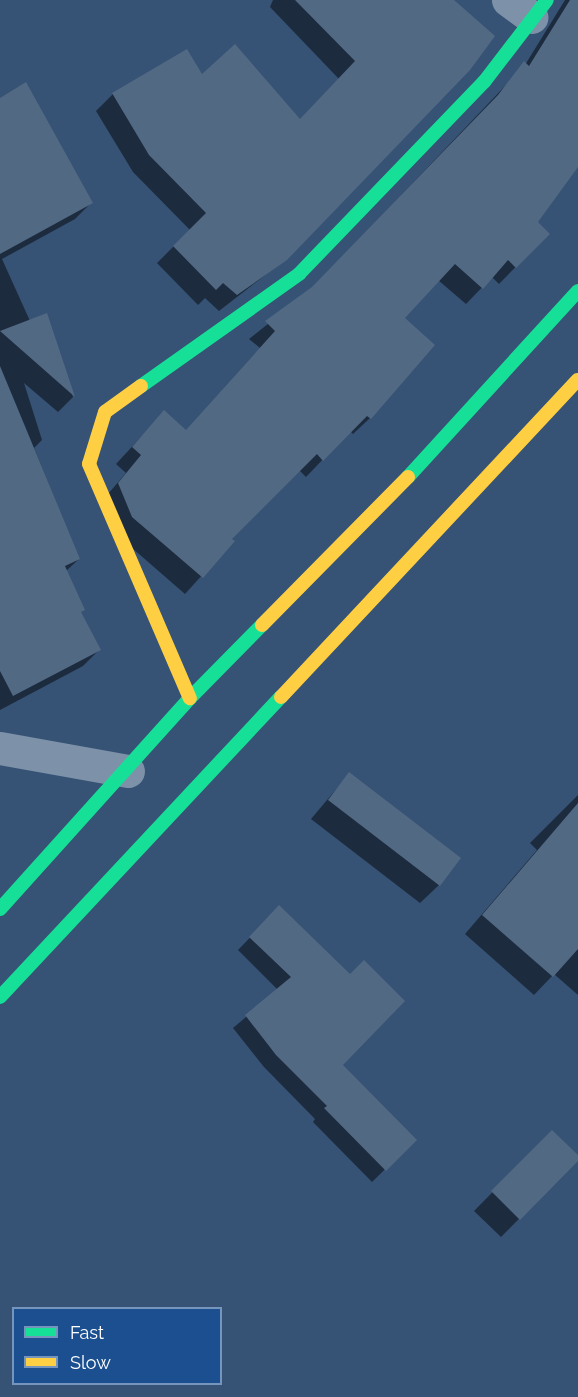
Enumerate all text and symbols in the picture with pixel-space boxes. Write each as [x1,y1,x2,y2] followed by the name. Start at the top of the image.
[12,1307,222,1385] legend
[70,1322,104,1343] text: Fast
[70,1352,111,1373] text: Slow

